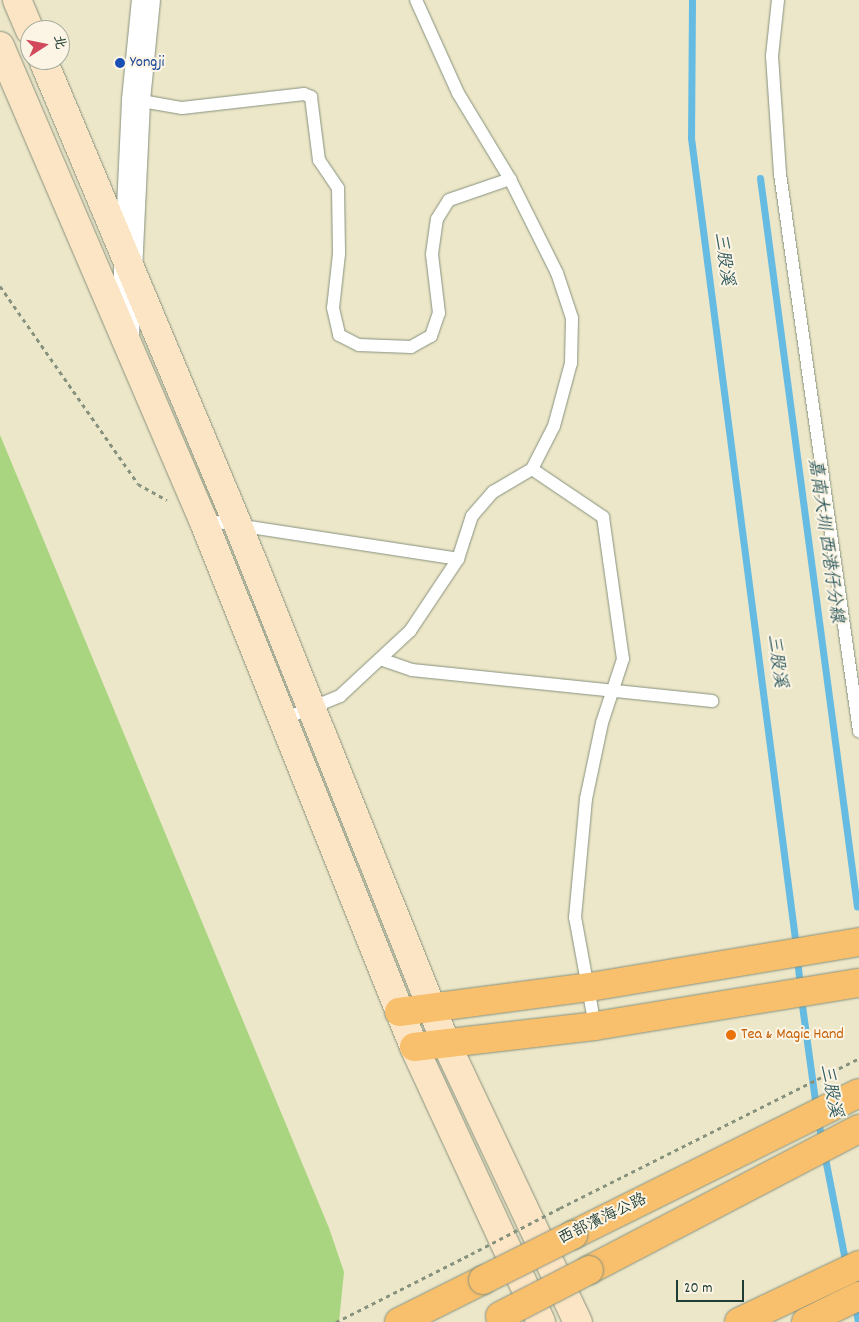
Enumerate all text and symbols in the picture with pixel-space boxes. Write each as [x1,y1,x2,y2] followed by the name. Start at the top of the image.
[20,20,70,70] north arrow
[48,34,70,51] text: 北
[130,53,164,73] place label: Yongji
[114,57,126,69] marker: Yongji
[708,231,736,287] water label: 三股溪
[802,457,846,625] water label: 嘉南大圳 西港仔分線
[761,633,789,689] water label: 三股溪
[741,1025,844,1045] place label: Tea & Magic Hand
[725,1029,737,1041] marker: Tea & Magic Hand
[813,1062,845,1120] water label: 三股溪
[556,1190,650,1250] street label: 西部濱海公路
[679,1270,746,1302] scale bar
[684,1278,712,1300] text: 20 m

